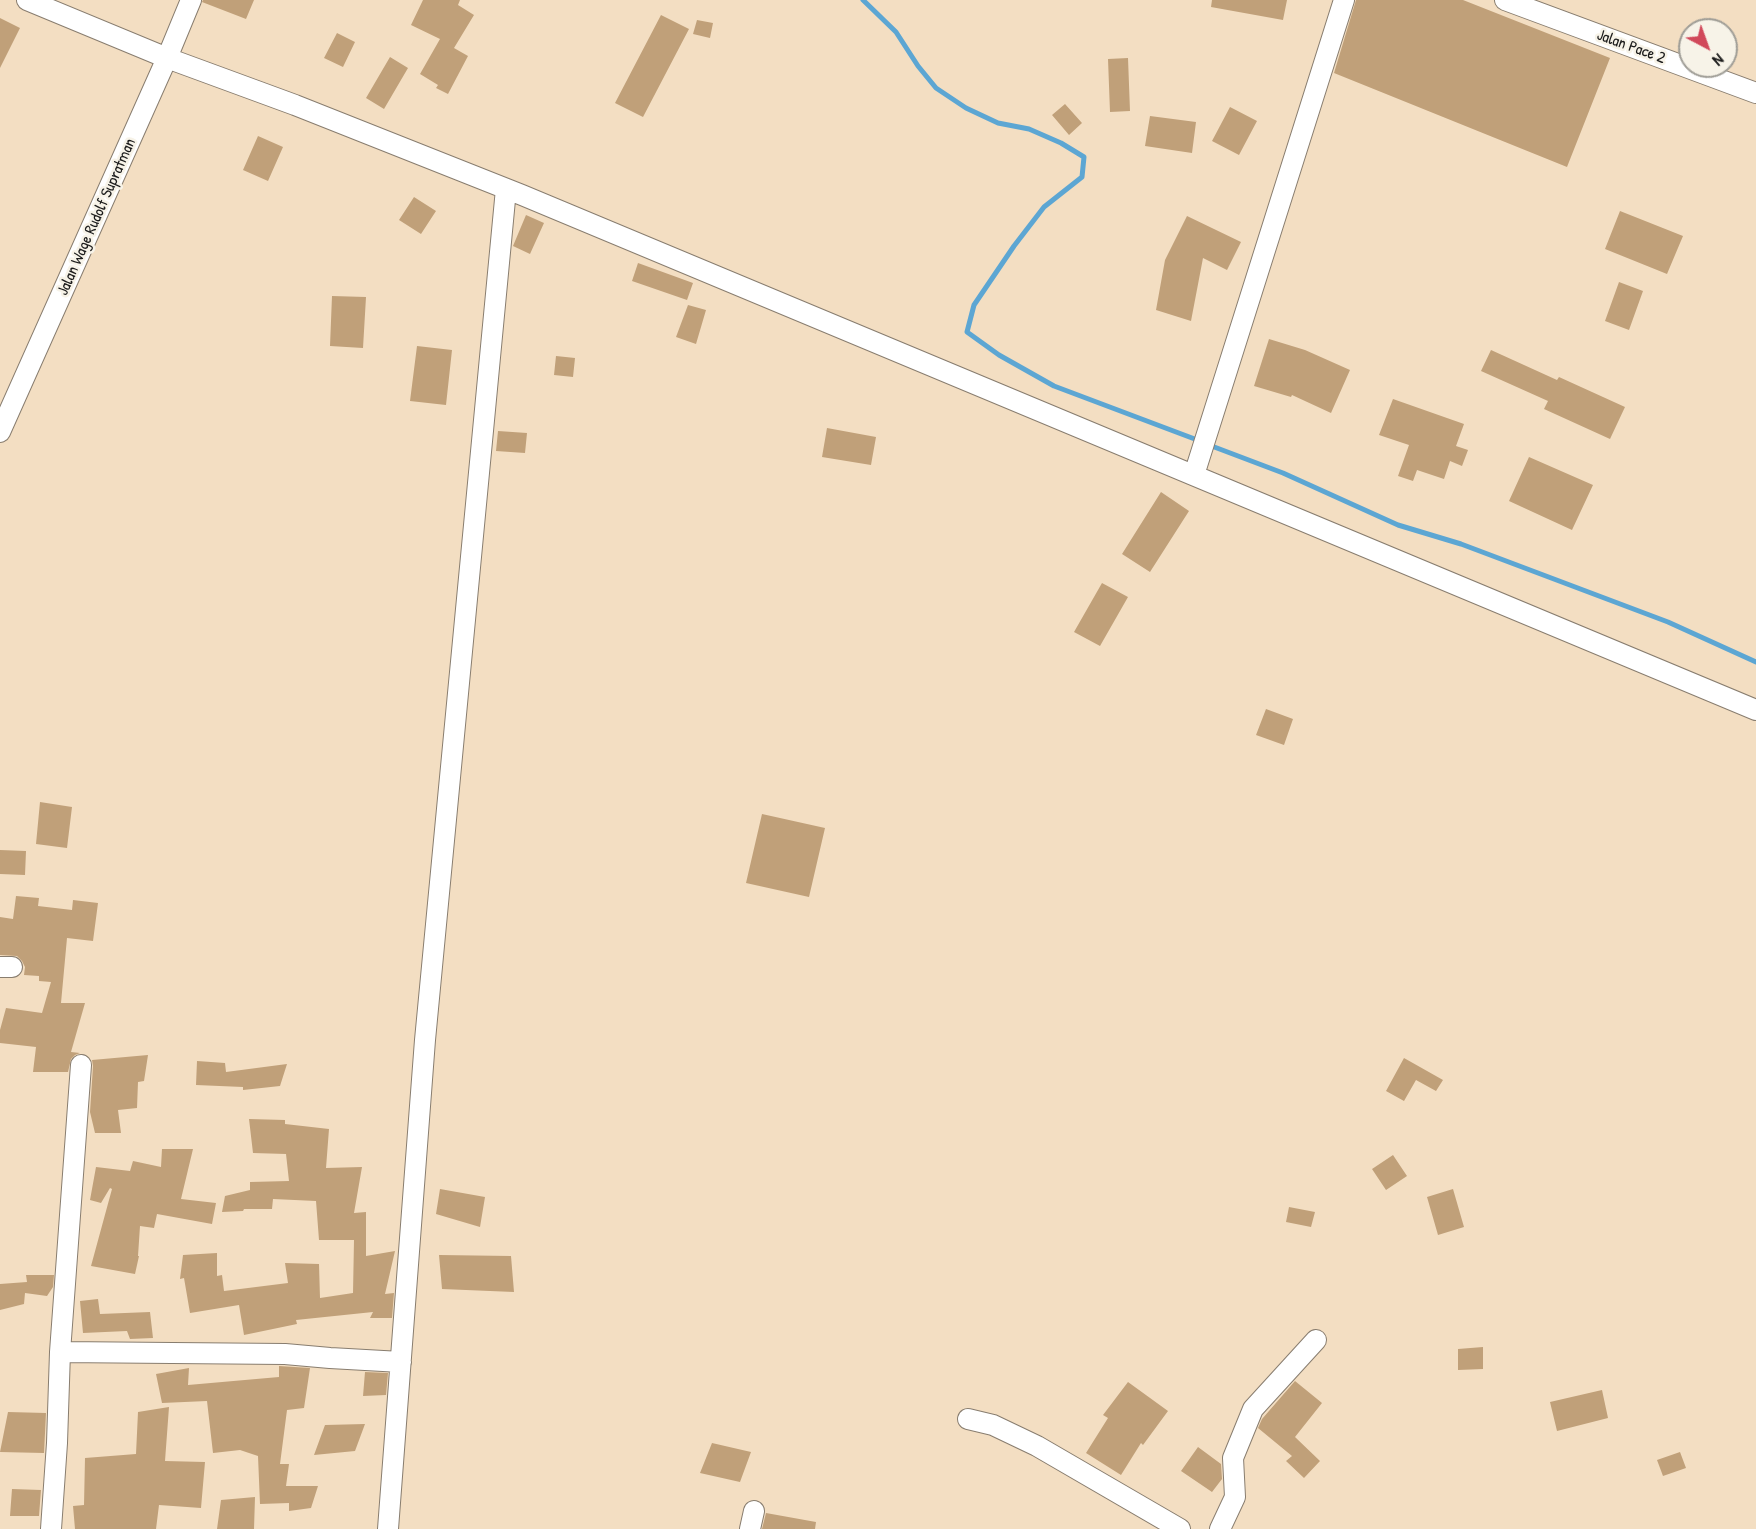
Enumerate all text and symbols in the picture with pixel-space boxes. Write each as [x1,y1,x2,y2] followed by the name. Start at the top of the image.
[1678,18,1738,78] north arrow
[1594,26,1668,68] street label: Jalan Pace 2
[1708,49,1729,71] text: N
[54,136,140,298] street label: Jalan Wage Rudolf Supratman

